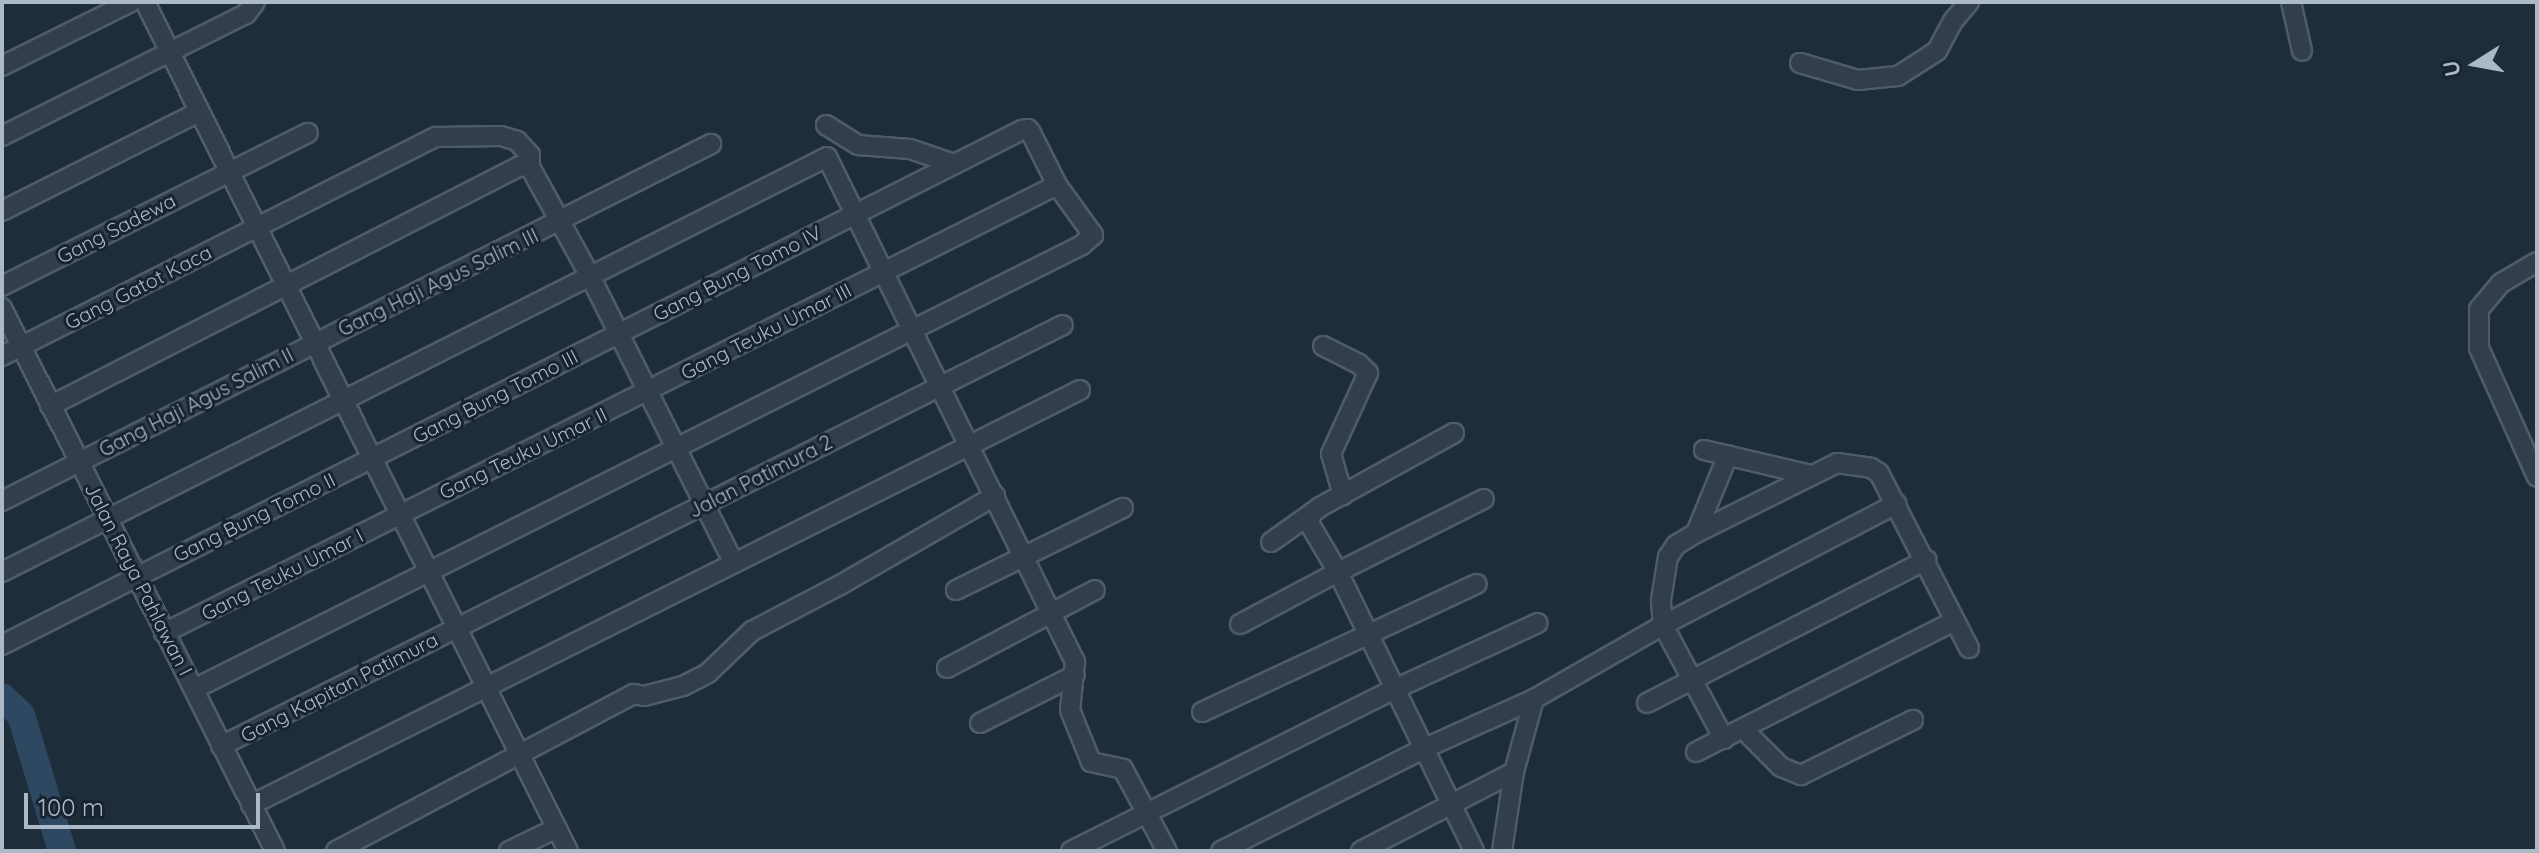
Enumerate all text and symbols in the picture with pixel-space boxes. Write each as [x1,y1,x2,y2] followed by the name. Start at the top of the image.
[2435,24,2515,104] north arrow
[2436,58,2467,79] text: U
[53,188,179,268] street label: Gang Sadewa
[649,220,825,326] street label: Gang Bung Tomo IV
[334,223,542,341] street label: Gang Haji Agus Salim III
[61,240,215,334] street label: Gang Gatot Kaca
[677,278,855,384] street label: Gang Teuku Umar III
[95,343,297,461] street label: Gang Haji Agus Salim II
[408,344,582,448] street label: Gang Bung Tomo III
[435,402,611,504] street label: Gang Teuku Umar II
[684,429,836,523] street label: Jalan Patimura 2
[169,467,339,567] street label: Gang Bung Tomo II
[80,479,198,679] street label: Jalan Raya Pahlawan I
[197,523,367,625] street label: Gang Teuku Umar I
[236,627,442,747] street label: Gang Kapitan Patimura
[28,777,264,827] scale bar
[38,792,104,822] text: 100 m

